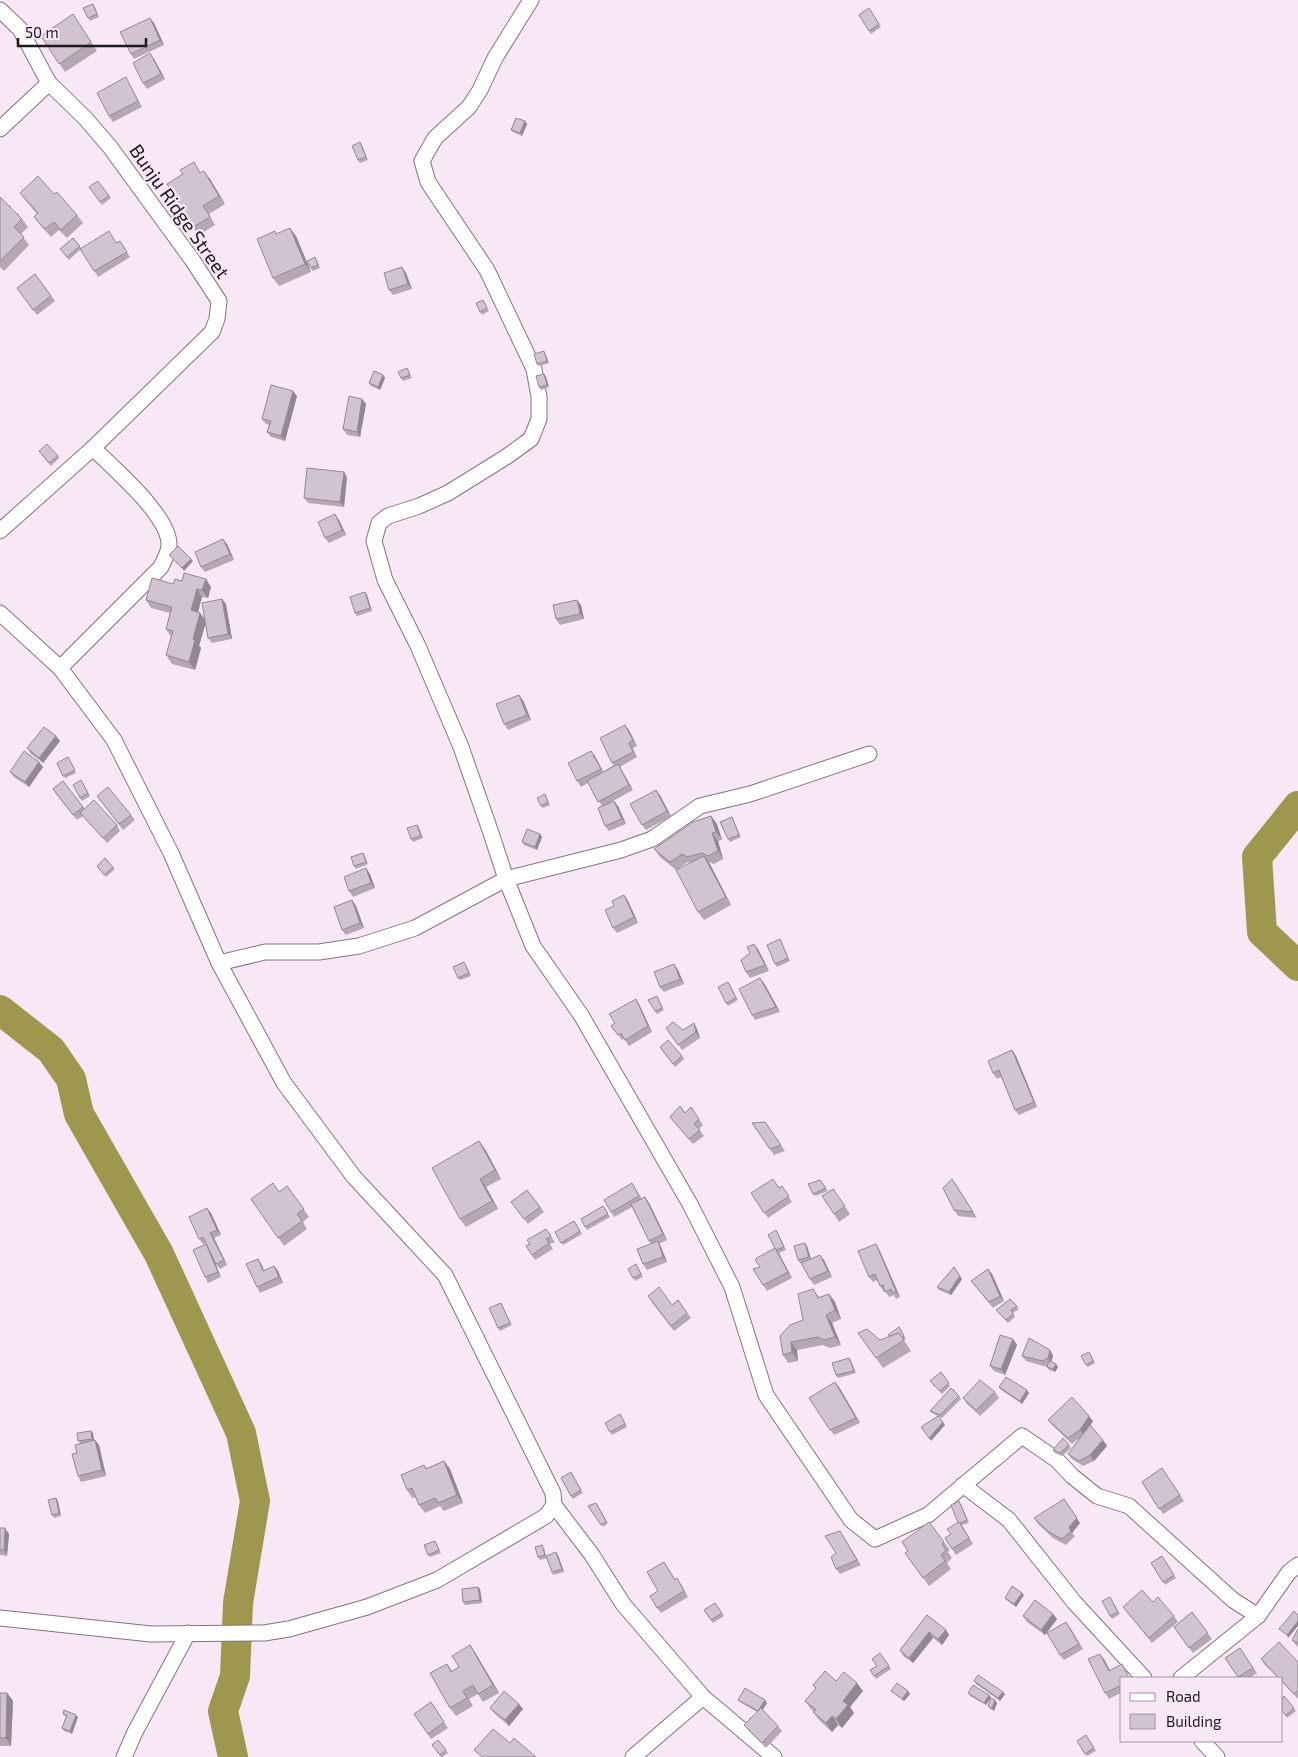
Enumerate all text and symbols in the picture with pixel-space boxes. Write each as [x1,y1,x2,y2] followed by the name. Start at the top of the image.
[18,15,145,47] scale bar
[25,23,59,41] text: 50 m
[125,139,235,283] street label: Bunju Ridge Street
[1120,1677,1283,1742] legend
[1166,1687,1201,1705] text: Road
[1166,1712,1222,1730] text: Building

